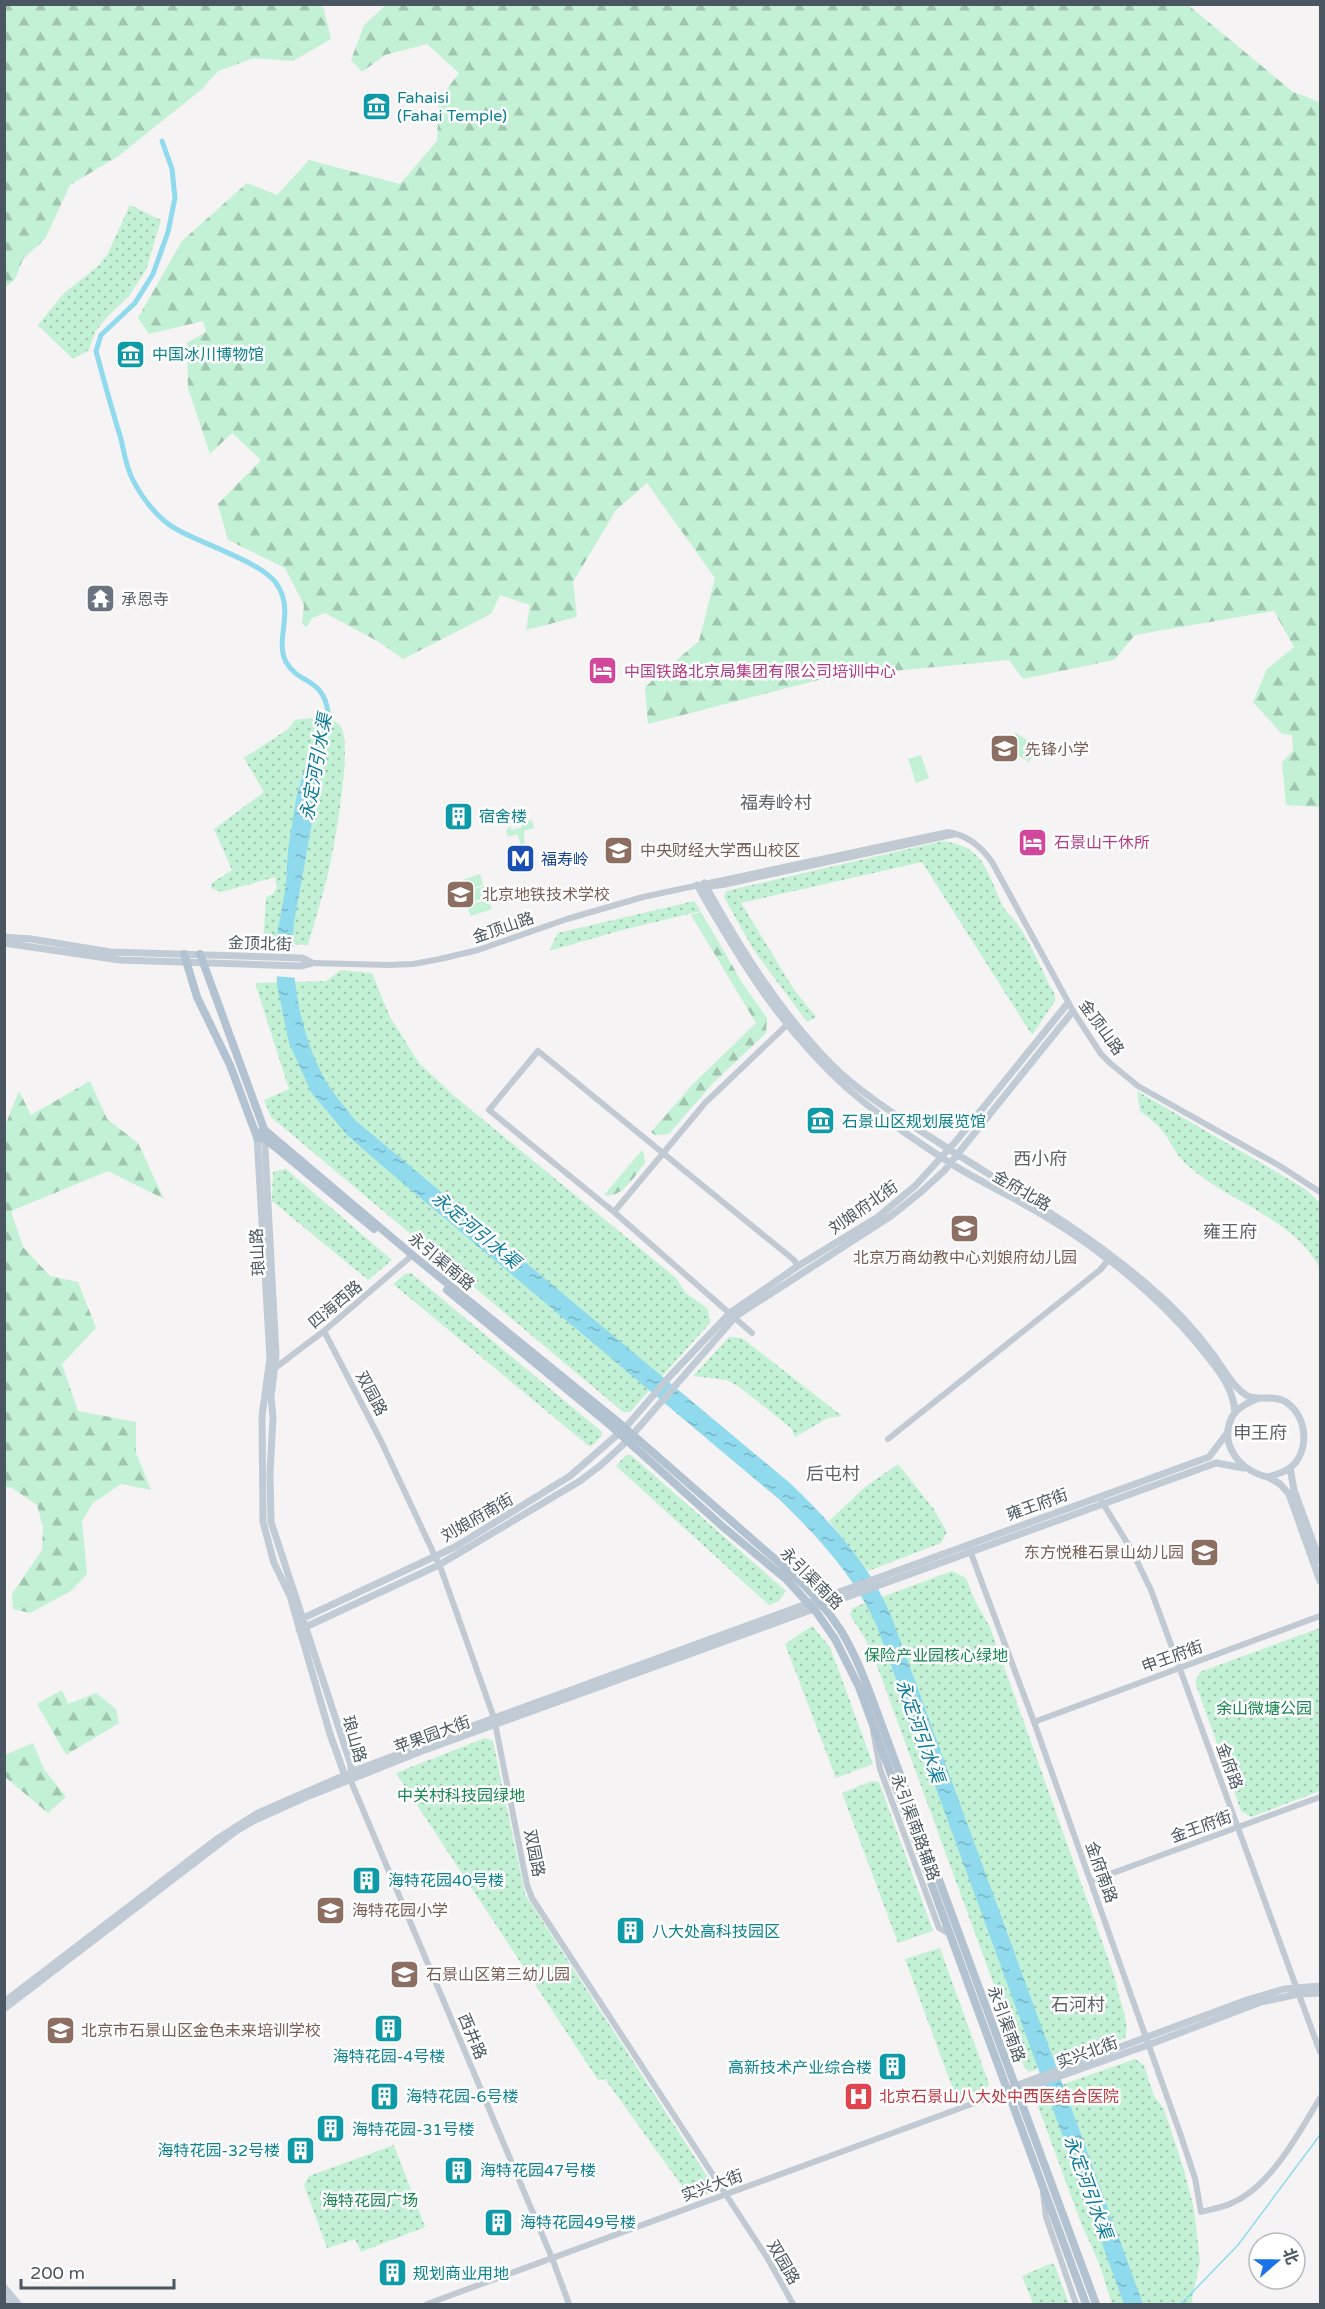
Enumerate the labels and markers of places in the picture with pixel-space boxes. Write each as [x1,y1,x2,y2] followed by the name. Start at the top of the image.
[397,88,507,126] place label: Fahaisi (Fahai Temple)
[360,90,392,122] museum icon: Fahaisi (Fahai Temple)
[115,338,147,370] museum icon: 中国冰川博物馆
[152,345,264,365] place label: 中国冰川博物馆
[84,583,116,615] temple icon: 承恩寺
[121,590,169,610] place label: 承恩寺
[587,655,619,687] hotel icon: 中国铁路北京局集团有限公司培训中心
[624,662,896,682] place label: 中国铁路北京局集团有限公司培训中心
[988,733,1020,765] school or university icon: 先锋小学
[1025,740,1089,760] place label: 先锋小学
[442,800,474,832] building icon: 宿舍楼
[479,807,527,827] place label: 宿舍楼
[1017,826,1049,858] hotel icon: 石景山干休所
[1054,833,1150,853] place label: 石景山干休所
[603,834,635,866] school or university icon: 中央财经大学西山校区
[640,841,800,861] place label: 中央财经大学西山校区
[504,843,536,875] metro station icon: 福寿岭
[541,850,589,870] place label: 福寿岭
[445,878,477,910] school or university icon: 北京地铁技术学校
[482,885,610,905] place label: 北京地铁技术学校
[805,1105,837,1137] museum icon: 石景山区规划展览馆
[842,1112,986,1132] place label: 石景山区规划展览馆
[949,1213,981,1245] school or university icon: 北京万商幼教中心刘娘府幼儿园
[853,1248,1077,1268] place label: 北京万商幼教中心刘娘府幼儿园
[1189,1536,1221,1568] school or university icon: 东方悦稚石景山幼儿园
[1024,1543,1184,1563] place label: 东方悦稚石景山幼儿园
[351,1864,383,1896] building icon: 海特花园40号楼
[388,1871,504,1891] place label: 海特花园40号楼
[315,1894,347,1926] school or university icon: 海特花园小学
[352,1901,448,1921] place label: 海特花园小学
[615,1915,647,1947] building icon: 八大处高科技园区
[652,1922,780,1942] place label: 八大处高科技园区
[389,1958,421,1990] school or university icon: 石景山区第三幼儿园
[426,1965,570,1985] place label: 石景山区第三幼儿园
[373,2012,405,2044] building icon: 海特花园-4号楼
[44,2014,76,2046] school or university icon: 北京市石景山区金色未来培训学校
[81,2021,321,2041] place label: 北京市石景山区金色未来培训学校
[333,2047,445,2067] place label: 海特花园-4号楼
[877,2051,909,2083] building icon: 高新技术产业综合楼
[728,2058,872,2078] place label: 高新技术产业综合楼
[369,2080,401,2112] building icon: 海特花园-6号楼
[842,2080,874,2112] hospital icon: 北京石景山八大处中西医结合医院
[406,2087,519,2107] place label: 海特花园-6号楼
[879,2087,1119,2107] place label: 北京石景山八大处中西医结合医院
[315,2113,347,2145] building icon: 海特花园-31号楼
[352,2120,475,2140] place label: 海特花园-31号楼
[285,2134,317,2166] building icon: 海特花园-32号楼
[157,2141,280,2161] place label: 海特花园-32号楼
[443,2154,475,2186] building icon: 海特花园47号楼
[480,2161,596,2181] place label: 海特花园47号楼
[483,2206,515,2238] building icon: 海特花园49号楼
[520,2213,636,2233] place label: 海特花园49号楼
[376,2257,408,2289] building icon: 规划商业用地
[413,2264,509,2284] place label: 规划商业用地

